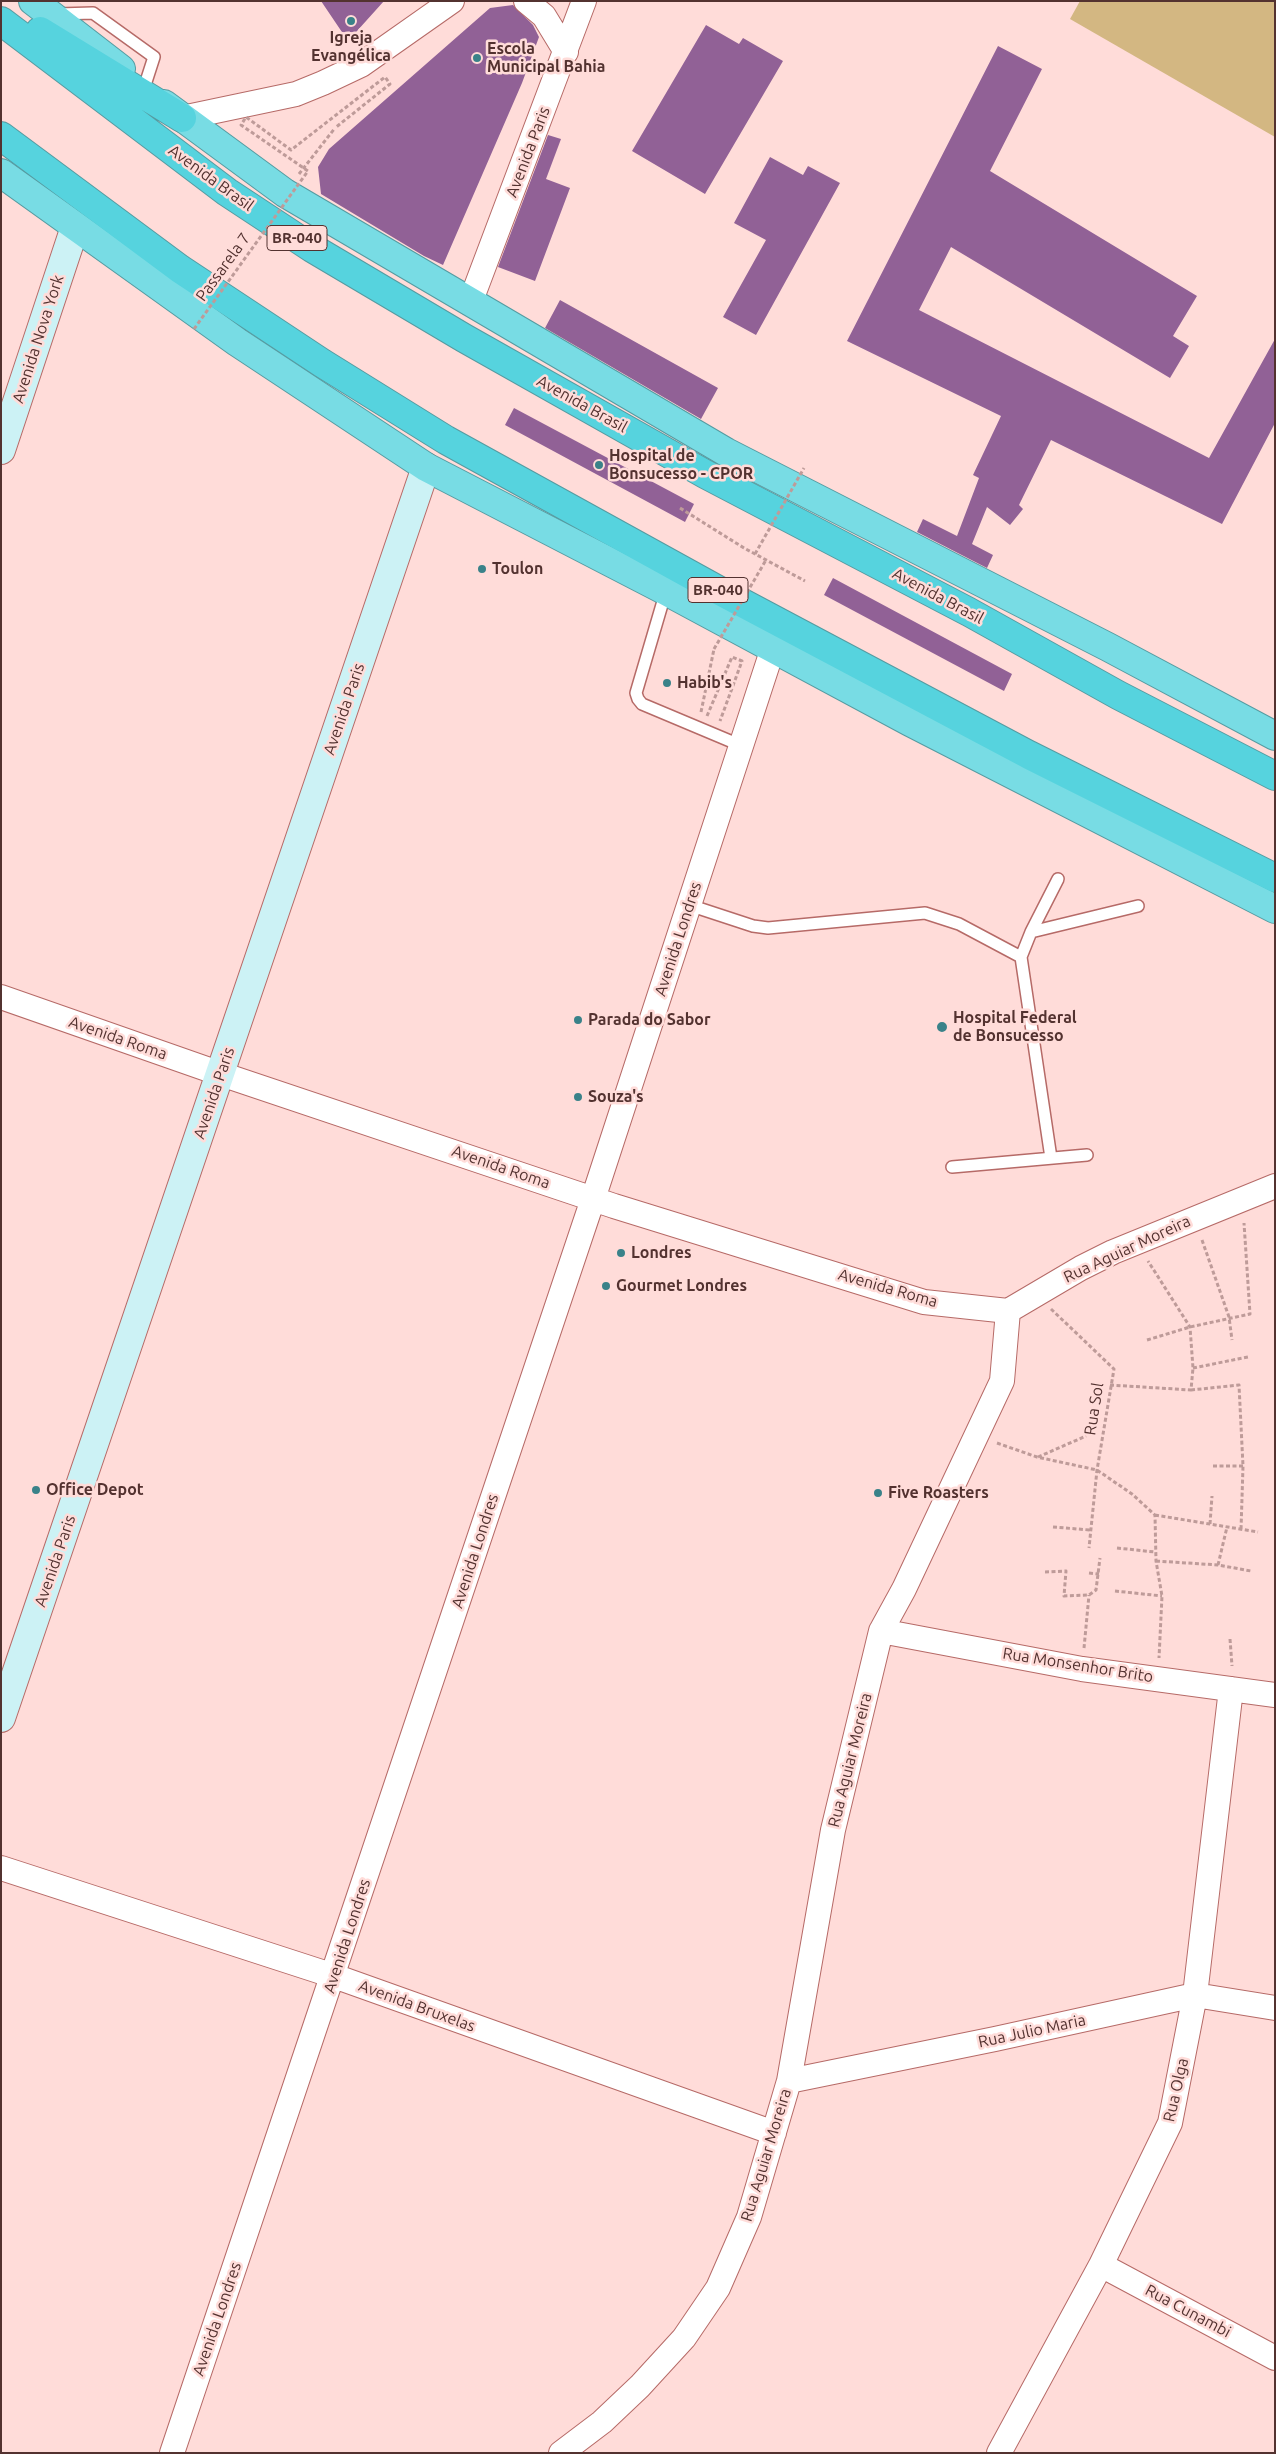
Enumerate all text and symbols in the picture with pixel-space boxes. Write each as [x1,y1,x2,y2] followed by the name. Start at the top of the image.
[345,15,357,27] marker: Igreja Evangélica
[311,28,391,66] place label: Igreja Evangélica
[487,39,605,77] place label: Escola Municipal Bahia
[471,52,483,64] marker: Escola Municipal Bahia
[502,104,554,200] street label: Avenida Paris
[165,141,257,215] street label: Avenida Brasil
[267,226,327,250] road number: BR-040
[192,229,254,305] street label: Passarela 7
[8,273,68,405] street label: Avenida Nova York
[533,371,631,437] street label: Avenida Brasil
[609,446,753,484] place label: Hospital de Bonsucesso - CPOR
[593,459,605,471] marker: Hospital de Bonsucesso - CPOR
[492,559,543,579] place label: Toulon
[476,563,488,575] marker: Toulon
[889,564,987,628] street label: Avenida Brasil
[688,578,748,602] road number: BR-040
[319,661,369,757] street label: Avenida Paris
[677,673,732,693] place label: Habib's
[661,677,673,689] marker: Habib's
[650,879,706,999] street label: Avenida Londres
[953,1008,1077,1046] place label: Hospital Federal de Bonsucesso
[588,1010,710,1030] place label: Parada do Sabor
[66,1012,170,1064] street label: Avenida Roma
[572,1014,584,1026] marker: Parada do Sabor
[935,1020,949,1034] marker: Hospital Federal de Bonsucesso
[189,1045,239,1141] street label: Avenida Paris
[588,1087,644,1107] place label: Souza's
[572,1091,584,1103] marker: Souza's
[449,1141,553,1193] street label: Avenida Roma
[1060,1211,1194,1287] street label: Rua Aguiar Moreira
[631,1243,692,1263] place label: Londres
[615,1247,627,1259] marker: Londres
[836,1265,940,1311] street label: Avenida Roma
[616,1276,747,1296] place label: Gourmet Londres
[600,1280,612,1292] marker: Gourmet Londres
[1080,1381,1108,1437] street label: Rua Sol
[46,1480,144,1500] place label: Office Depot
[888,1483,989,1503] place label: Five Roasters
[30,1484,42,1496] marker: Office Depot
[872,1487,884,1499] marker: Five Roasters
[447,1491,503,1611] street label: Avenida Londres
[30,1513,80,1609] street label: Avenida Paris
[1001,1644,1155,1686] street label: Rua Monsenhor Brito
[824,1691,876,1829] street label: Rua Aguiar Moreira
[319,1876,375,1996] street label: Avenida Londres
[356,1976,478,2036] street label: Avenida Bruxelas
[976,2010,1088,2052] street label: Rua Julio Maria
[1159,2056,1193,2124] street label: Rua Olga
[737,2086,795,2224] street label: Rua Aguiar Moreira
[189,2260,245,2378] street label: Avenida Londres
[1142,2280,1234,2342] street label: Rua Cunambi

